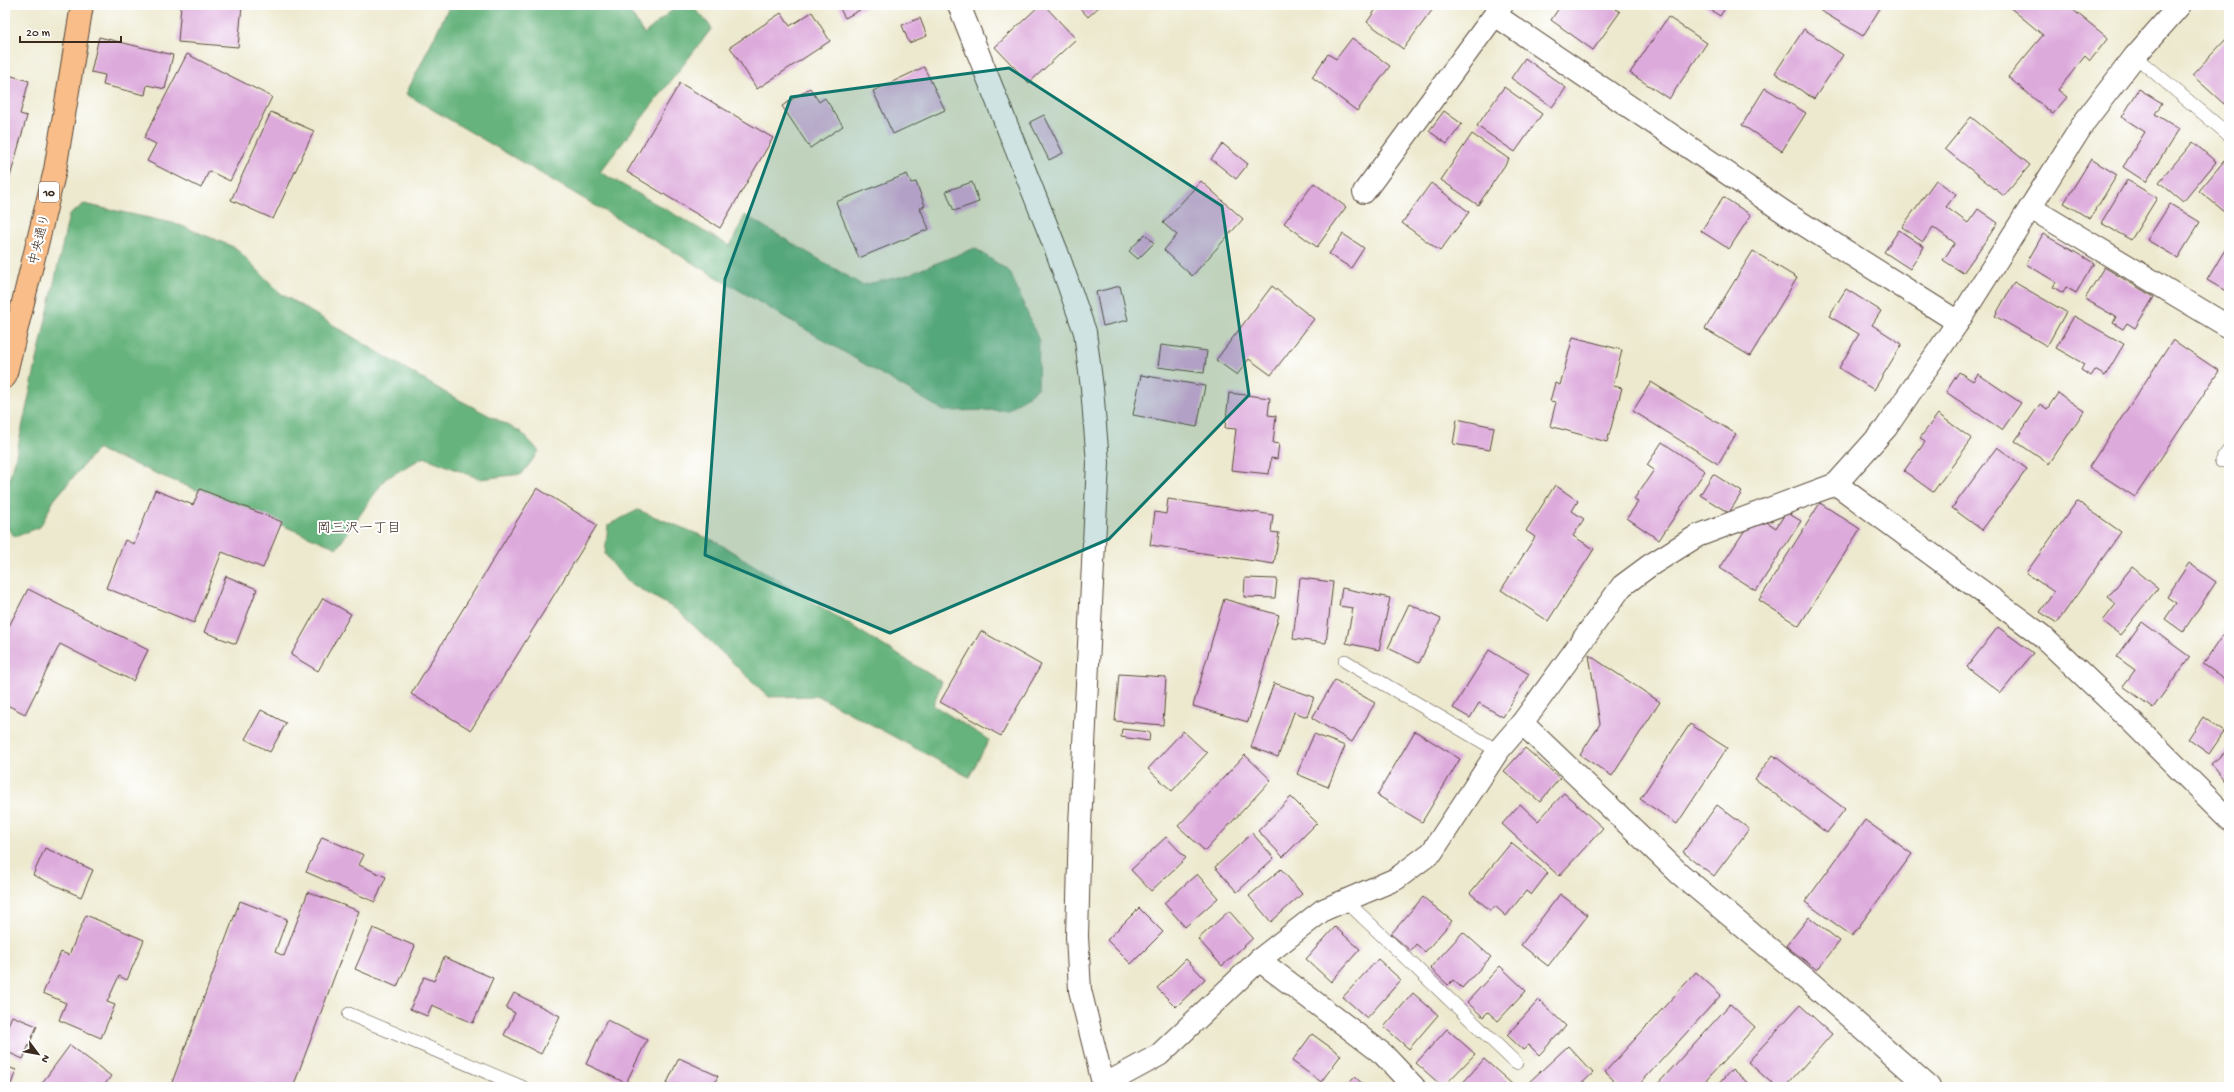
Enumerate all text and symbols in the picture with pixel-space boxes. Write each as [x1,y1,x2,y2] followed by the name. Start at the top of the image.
[20,18,121,44] scale bar
[26,27,51,41] text: 20 m
[39,182,59,202] road number: 10
[26,212,54,267] street label: 中央通り
[317,521,401,538] district label: 岡三沢一丁目
[18,1034,58,1074] north arrow
[38,1052,52,1064] text: N

